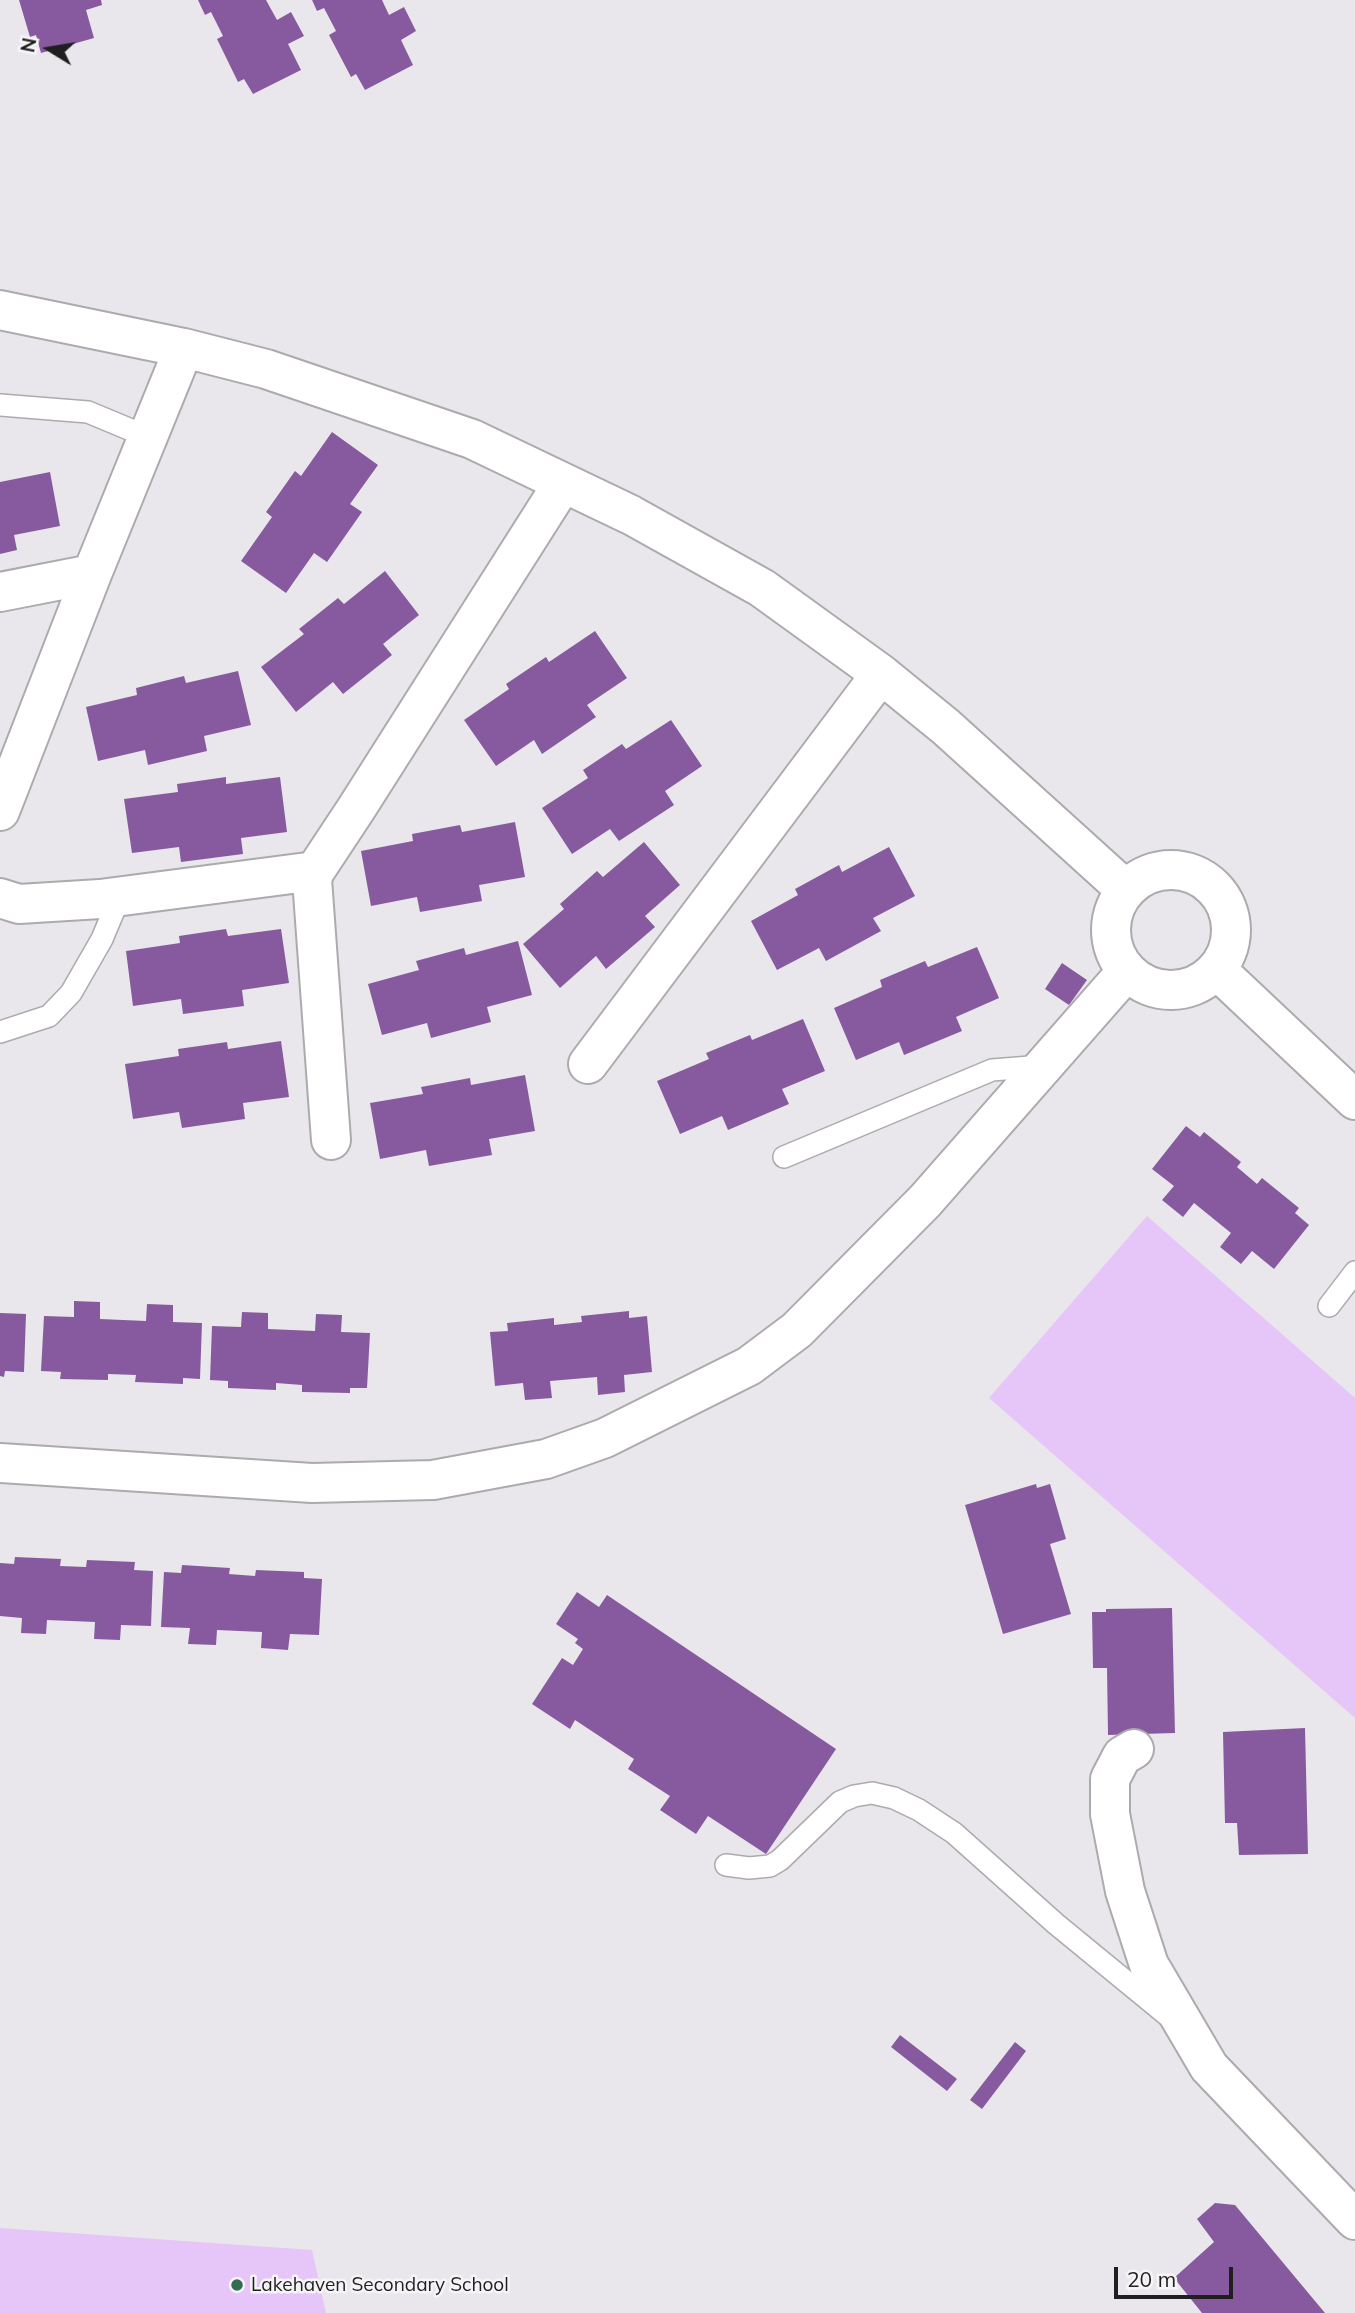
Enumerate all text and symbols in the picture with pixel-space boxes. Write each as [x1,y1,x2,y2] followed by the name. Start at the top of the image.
[14,14,84,84] north arrow
[15,36,42,54] text: N
[1117,2254,1236,2298] scale bar
[1127,2266,1176,2292] text: 20 m
[251,2274,509,2296] place label: Lakehaven Secondary School
[229,2277,245,2293] marker: Lakehaven Secondary School

